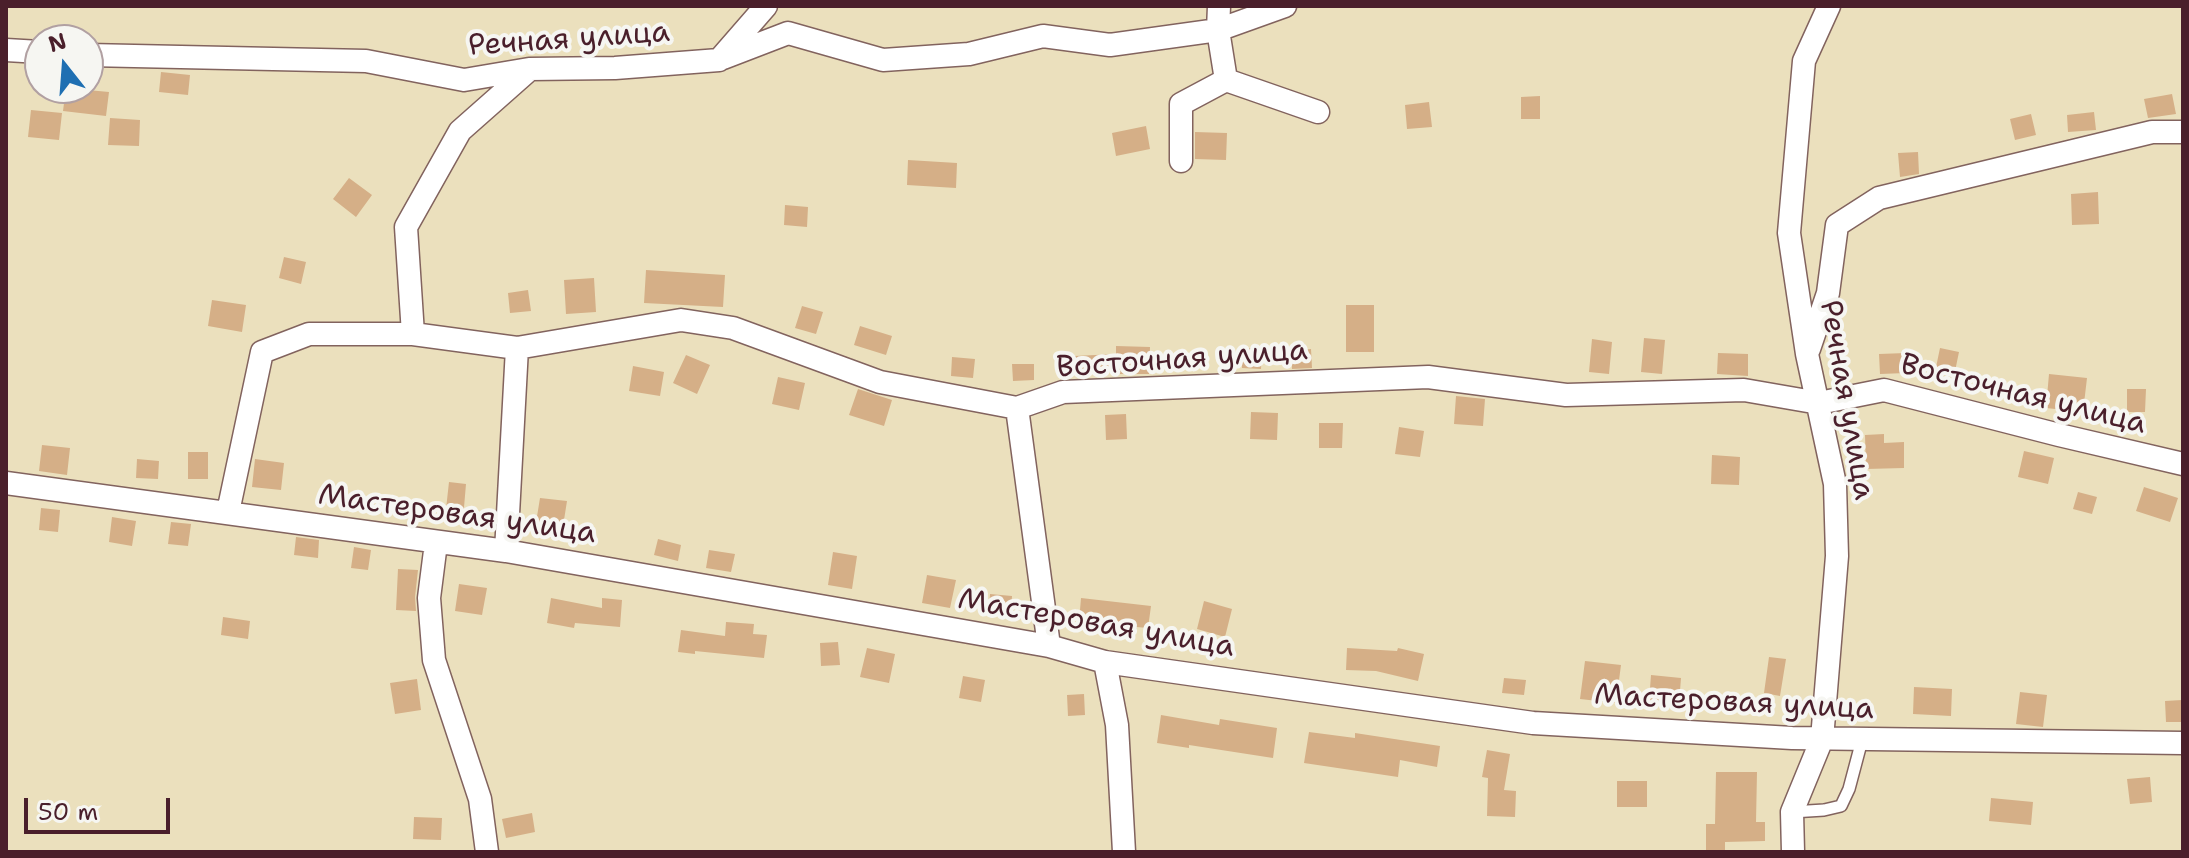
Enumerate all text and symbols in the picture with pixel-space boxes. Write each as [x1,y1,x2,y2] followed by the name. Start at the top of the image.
[467,15,671,65] street label: Речная улица
[24,24,104,104] north arrow
[45,26,70,59] text: N
[1811,297,1881,503] street label: Речная улица
[1055,333,1309,387] street label: Восточная улица
[1896,347,2150,443] street label: Восточная улица
[316,478,598,552] street label: Мастеровая улица
[955,582,1237,666] street label: Мастеровая улица
[1593,678,1875,728] street label: Мастеровая улица
[28,782,174,832] scale bar
[38,796,98,828] text: 50 m

